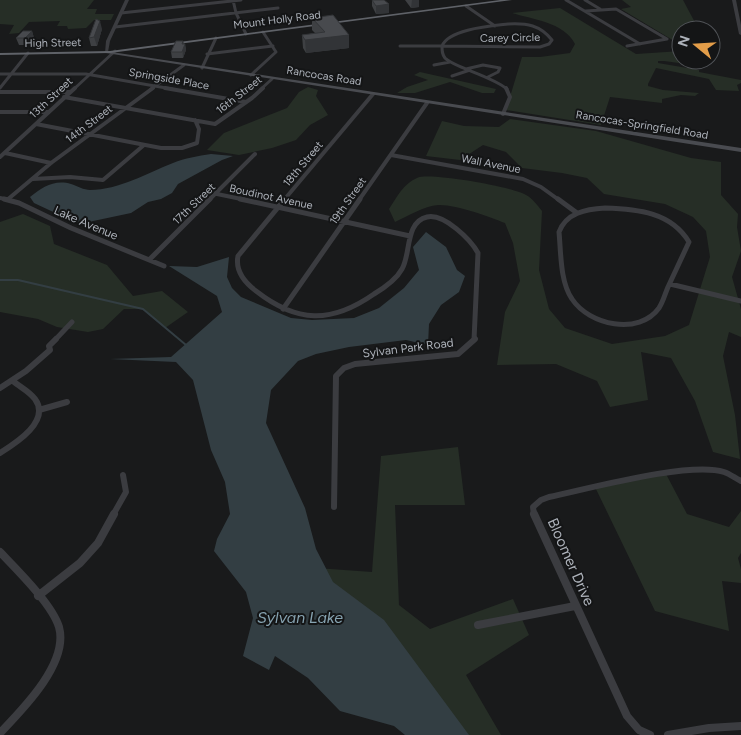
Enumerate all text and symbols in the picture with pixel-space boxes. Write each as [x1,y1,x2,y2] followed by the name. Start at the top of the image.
[232,8,322,32] street label: Mount Holly Road
[671,20,721,70] north arrow
[480,31,540,45] street label: Carey Circle
[674,33,694,49] text: N
[24,36,82,50] street label: High Street
[286,64,362,88] street label: Rancocas Road
[128,66,210,92] street label: Springside Place
[213,73,265,117] street label: 16th Street
[27,75,75,121] street label: 13th Street
[63,102,115,146] street label: 14th Street
[575,108,709,142] street label: Rancocas-Springfield Road
[280,139,326,189] street label: 18th Street
[460,152,522,176] street label: Wall Avenue
[327,175,369,227] street label: 19th Street
[170,180,218,228] street label: 17th Street
[228,182,314,212] street label: Boudinot Avenue
[52,203,121,243] street label: Lake Avenue
[362,335,454,361] street label: Sylvan Park Road
[544,515,598,609] street label: Bloomer Drive
[257,608,343,627] water label: Sylvan Lake

